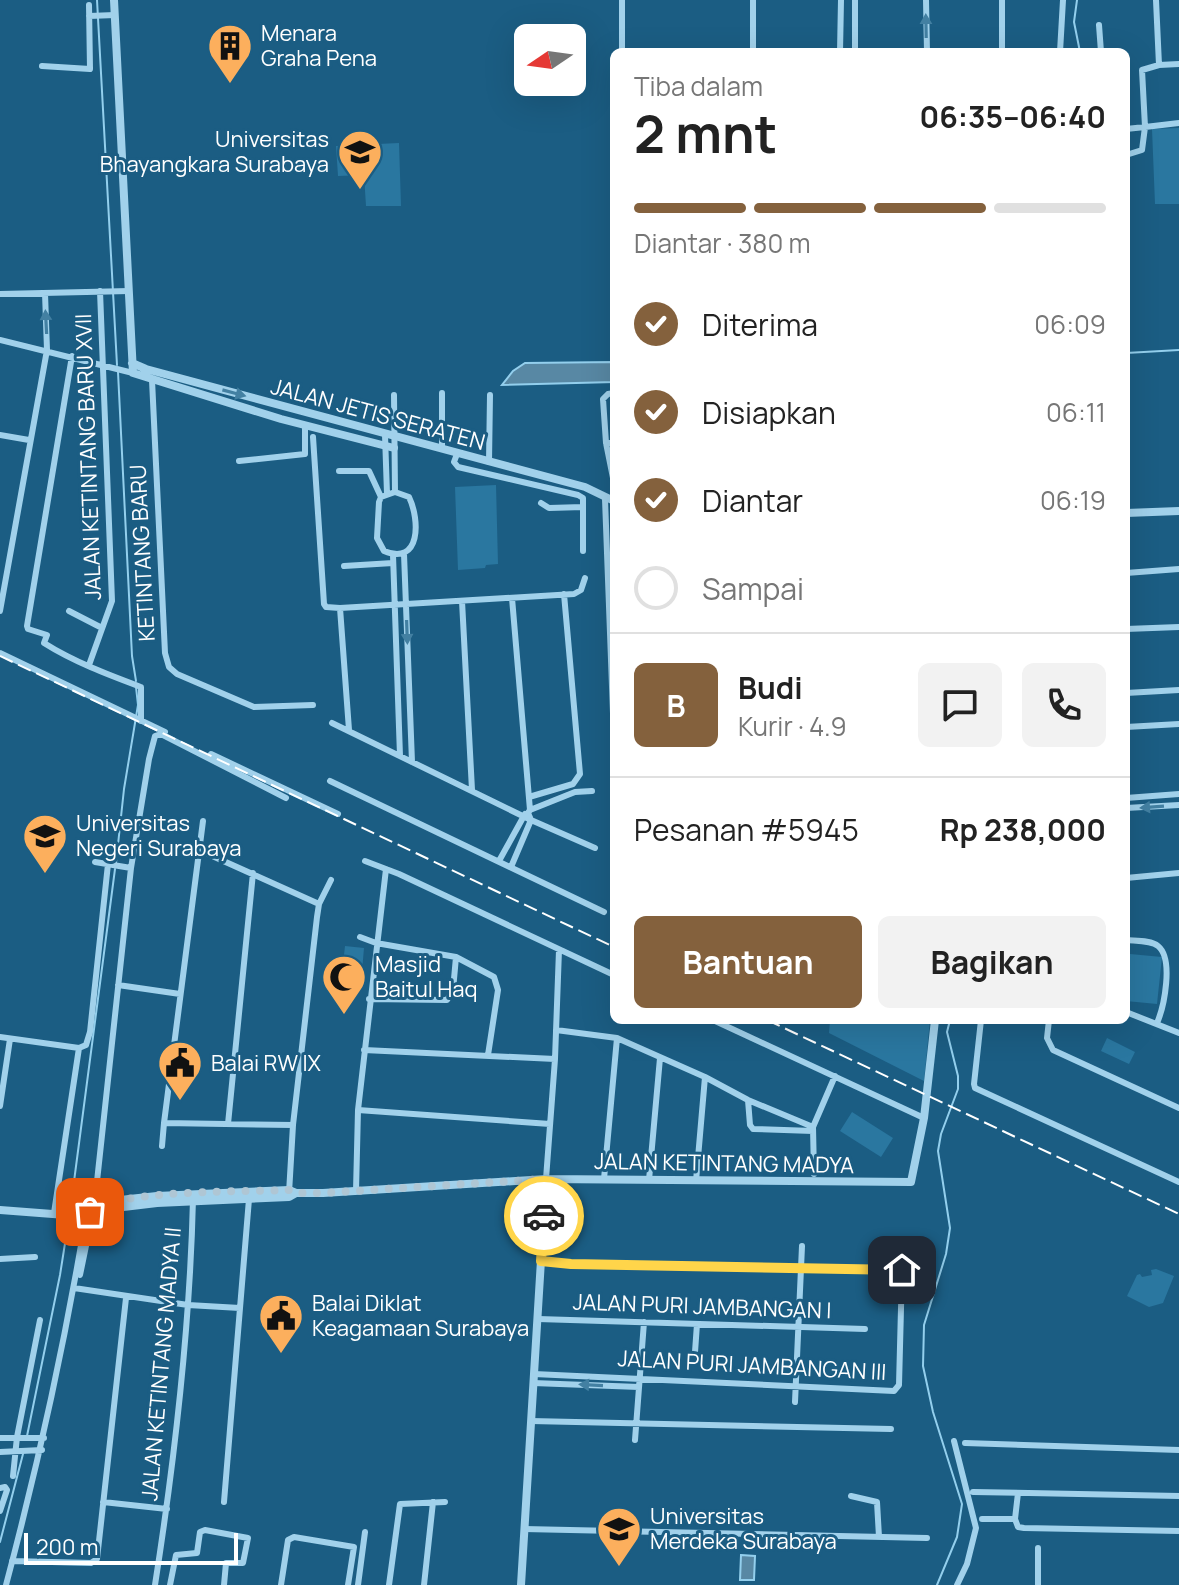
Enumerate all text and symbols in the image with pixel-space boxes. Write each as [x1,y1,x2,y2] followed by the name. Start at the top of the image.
[920,13,933,38] one-way arrow
[261,18,377,73] place label: Menara Graha Pena
[206,22,254,85] building icon: Menara Graha Pena
[514,24,586,96] north arrow
[514,24,586,96] map controls
[634,68,763,104] text: Tiba dalam
[919,96,1106,137] text: 06:35–06:40
[634,98,777,169] text: 2 mnt
[100,124,329,179] place label: Universitas Bhayangkara Surabaya
[336,128,384,191] school or university icon: Universitas Bhayangkara Surabaya
[634,225,811,261] text: Diantar · 380 m
[634,302,678,346] icon: check
[702,304,818,345] text: Diterima
[1034,306,1106,342] text: 06:09
[39,309,52,334] one-way arrow
[68,313,108,601] street label: JALAN KETINTANG BARU XVII
[268,371,488,457] street label: JALAN JETIS SERATEN
[221,388,246,400] one-way arrow
[634,390,678,434] icon: check
[702,392,836,433] text: Disiapkan
[1046,394,1106,430] text: 06:11
[122,464,162,642] street label: KETINTANG BARU
[634,478,678,522] icon: check
[702,480,803,521] text: Diantar
[1040,482,1106,518] text: 06:19
[702,568,804,609] text: Sampai
[401,620,414,645] one-way arrow
[918,663,1002,747] button: chat
[1022,663,1106,747] button: phone
[738,667,803,708] text: Budi
[667,685,685,726] text: B
[738,708,847,744] text: Kurir · 4.9
[1140,801,1165,814] one-way arrow
[76,808,242,863] place label: Universitas Negeri Surabaya
[634,809,859,850] text: Pesanan #5945
[940,809,1106,850] text: Rp 238,000
[21,812,69,875] school or university icon: Universitas Negeri Surabaya
[634,916,862,1008] button: Bantuan
[878,916,1106,1008] button: Bagikan
[375,949,478,1004] place label: Masjid Baitul Haq
[320,953,368,1016] mosque icon: Masjid Baitul Haq
[156,1039,204,1102] public building icon: Balai RW IX
[211,1048,322,1078] place label: Balai RW IX
[594,1146,854,1180] street label: JALAN KETINTANG MADYA
[504,1176,584,1256] courier
[56,1178,124,1246] pin
[68,1190,112,1234] icon: bag
[522,1194,566,1238] icon: car
[134,1226,188,1502] street label: JALAN KETINTANG MADYA II
[868,1236,936,1304] pin
[880,1248,924,1292] icon: home
[572,1286,832,1326] street label: JALAN PURI JAMBANGAN I
[312,1288,529,1343] place label: Balai Diklat Keagamaan Surabaya
[257,1292,305,1355] public building icon: Balai Diklat Keagamaan Surabaya
[617,1343,887,1387] street label: JALAN PURI JAMBANGAN III
[578,1378,603,1391] one-way arrow
[650,1501,837,1556] place label: Universitas Merdeka Surabaya
[595,1505,643,1568] school or university icon: Universitas Merdeka Surabaya
[24,1529,238,1565] scale bar
[36,1532,98,1562] text: 200 m

